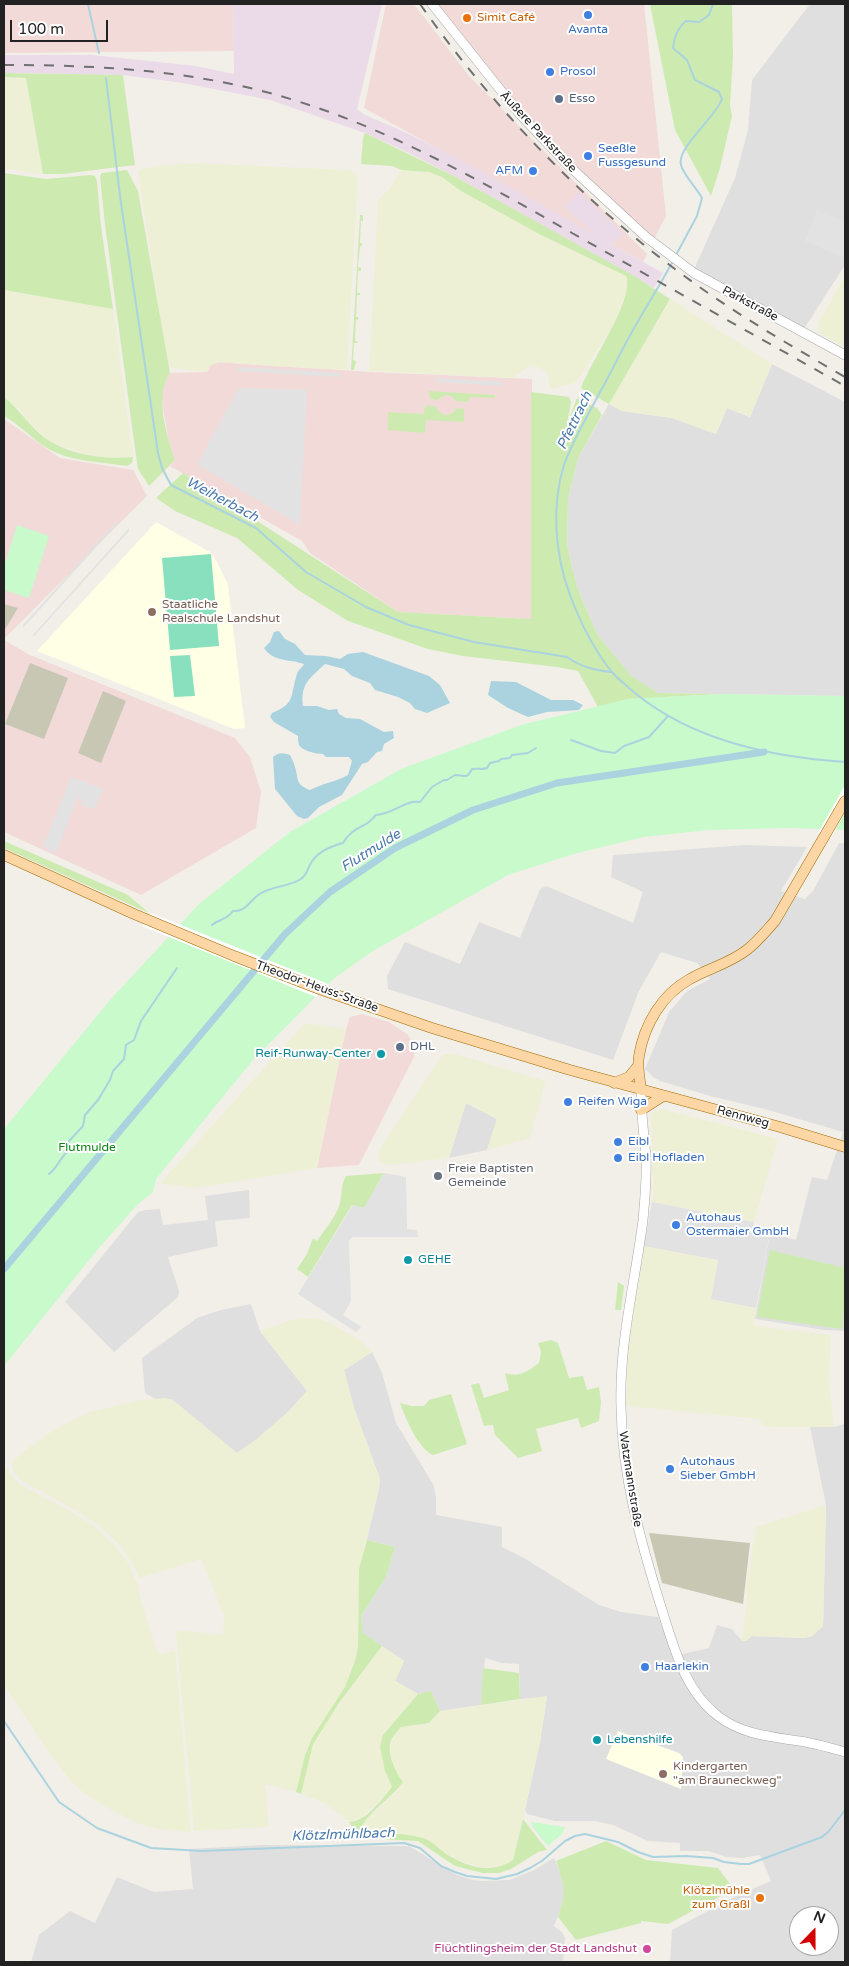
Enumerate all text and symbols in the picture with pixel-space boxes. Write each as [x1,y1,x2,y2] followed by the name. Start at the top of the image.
[582,9,594,21] marker: Avanta
[12,10,110,42] scale bar
[477,11,535,25] place label: Simit Café
[461,12,473,24] marker: Simit Café
[18,20,64,38] text: 100 m
[568,23,608,37] place label: Avanta
[560,65,596,79] place label: Prosol
[544,66,556,78] marker: Prosol
[497,88,579,176] street label: Äußere Parkstraße
[569,92,595,106] place label: Esso
[553,93,565,105] marker: Esso
[598,142,666,170] place label: Seeßle Fussgesund
[582,150,594,162] marker: Seeßle Fussgesund
[495,164,523,178] place label: AFM
[527,165,539,177] marker: AFM
[720,283,780,325] street label: Parkstraße
[554,389,596,453] water label: Pfettrach
[183,474,261,526] water label: Weiherbach
[162,598,280,626] place label: Staatliche Realschule Landshut
[146,606,158,618] marker: Staatliche Realschule Landshut
[338,826,404,876] water label: Flutmulde
[254,958,380,1016] street label: Theodor-Heuss-Straße
[410,1040,435,1054] place label: DHL
[394,1041,406,1053] marker: DHL
[255,1047,371,1061] place label: Reif-Runway-Center
[375,1048,387,1060] marker: Reif-Runway-Center
[578,1095,647,1109] place label: Reifen Wiga
[562,1096,574,1108] marker: Reifen Wiga
[715,1103,771,1131] street label: Rennweg
[628,1135,649,1149] place label: Eibl
[612,1136,624,1148] marker: Eibl
[58,1141,116,1155] park label: Flutmulde
[628,1151,704,1165] place label: Eibl Hofladen
[612,1152,624,1164] marker: Eibl Hofladen
[448,1162,534,1190] place label: Freie Baptisten Gemeinde
[432,1170,444,1182] marker: Freie Baptisten Gemeinde
[686,1211,789,1239] place label: Autohaus Ostermaier GmbH
[670,1219,682,1231] marker: Autohaus Ostermaier GmbH
[418,1253,451,1267] place label: GEHE
[402,1254,414,1266] marker: GEHE
[615,1430,645,1528] street label: Watzmannstraße
[680,1455,756,1483] place label: Autohaus Sieber GmbH
[664,1463,676,1475] marker: Autohaus Sieber GmbH
[655,1660,709,1674] place label: Haarlekin
[639,1661,651,1673] marker: Haarlekin
[607,1733,672,1747] place label: Lebenshilfe
[591,1734,603,1746] marker: Lebenshilfe
[673,1760,781,1788] place label: Kindergarten "am Brauneckweg"
[657,1768,669,1780] marker: Kindergarten "am Brauneckweg"
[291,1825,395,1845] water label: Klötzlmühlbach
[683,1884,750,1912] place label: Klötzlmühle zum Graßl
[754,1892,766,1904] marker: Klötzlmühle zum Graßl
[789,1906,839,1956] north arrow
[811,1908,828,1928] text: N
[434,1942,637,1956] place label: Flüchtlingsheim der Stadt Landshut
[641,1943,653,1955] marker: Flüchtlingsheim der Stadt Landshut

